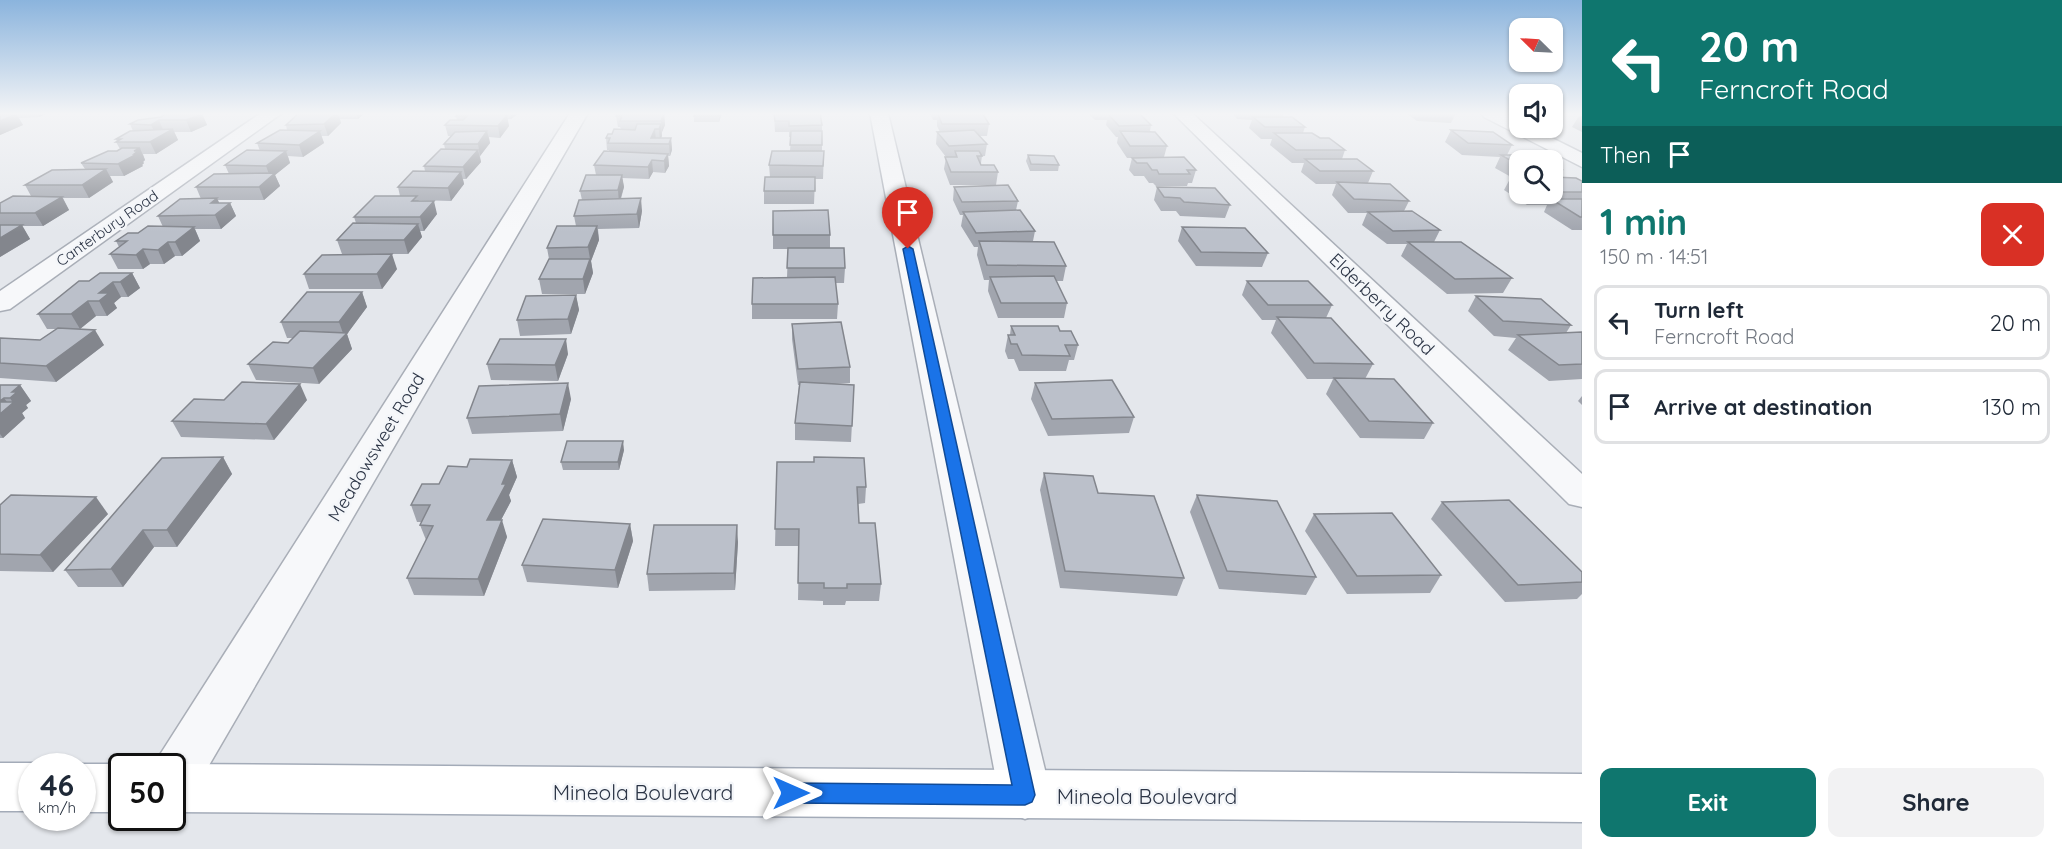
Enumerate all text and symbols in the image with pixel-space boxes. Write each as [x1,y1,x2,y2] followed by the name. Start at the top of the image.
[1509,18,1563,72] north arrow
[1509,18,1563,204] map controls
[1699,20,1799,73] text: 20 m
[1600,24,1678,102] icon: left
[1699,72,1889,106] text: Ferncroft Road
[1509,84,1563,138] button: sound
[1663,138,1696,171] icon: arrive
[1600,141,1651,169] text: Then
[1509,150,1563,204] button: search
[52,186,162,270] street label: Canterbury Road
[882,187,933,249] pin
[891,196,924,229] icon: arrive
[1600,199,1687,244] text: 1 min
[1981,203,2044,266] button: close
[1600,244,1708,269] text: 150 m · 14:51
[1325,248,1439,360] street label: Elderberry Road
[1654,296,1744,324] text: Turn left
[1603,306,1636,339] icon: left
[1990,309,2041,337] text: 20 m
[1654,324,1794,349] text: Ferncroft Road
[323,369,429,525] street label: Meadowsweet Road
[1603,390,1636,423] icon: arrive
[1654,393,1872,421] text: Arrive at destination
[1982,393,2041,421] text: 130 m
[108,753,186,831] speed limit sign: 50
[759,761,823,825] position arrow
[40,766,74,804] text: 46
[1600,768,1816,837] button: Exit
[1828,768,2044,837] button: Share
[553,779,733,805] street label: Mineola Boulevard
[1057,783,1237,809] street label: Mineola Boulevard
[38,798,76,817] text: km/h

